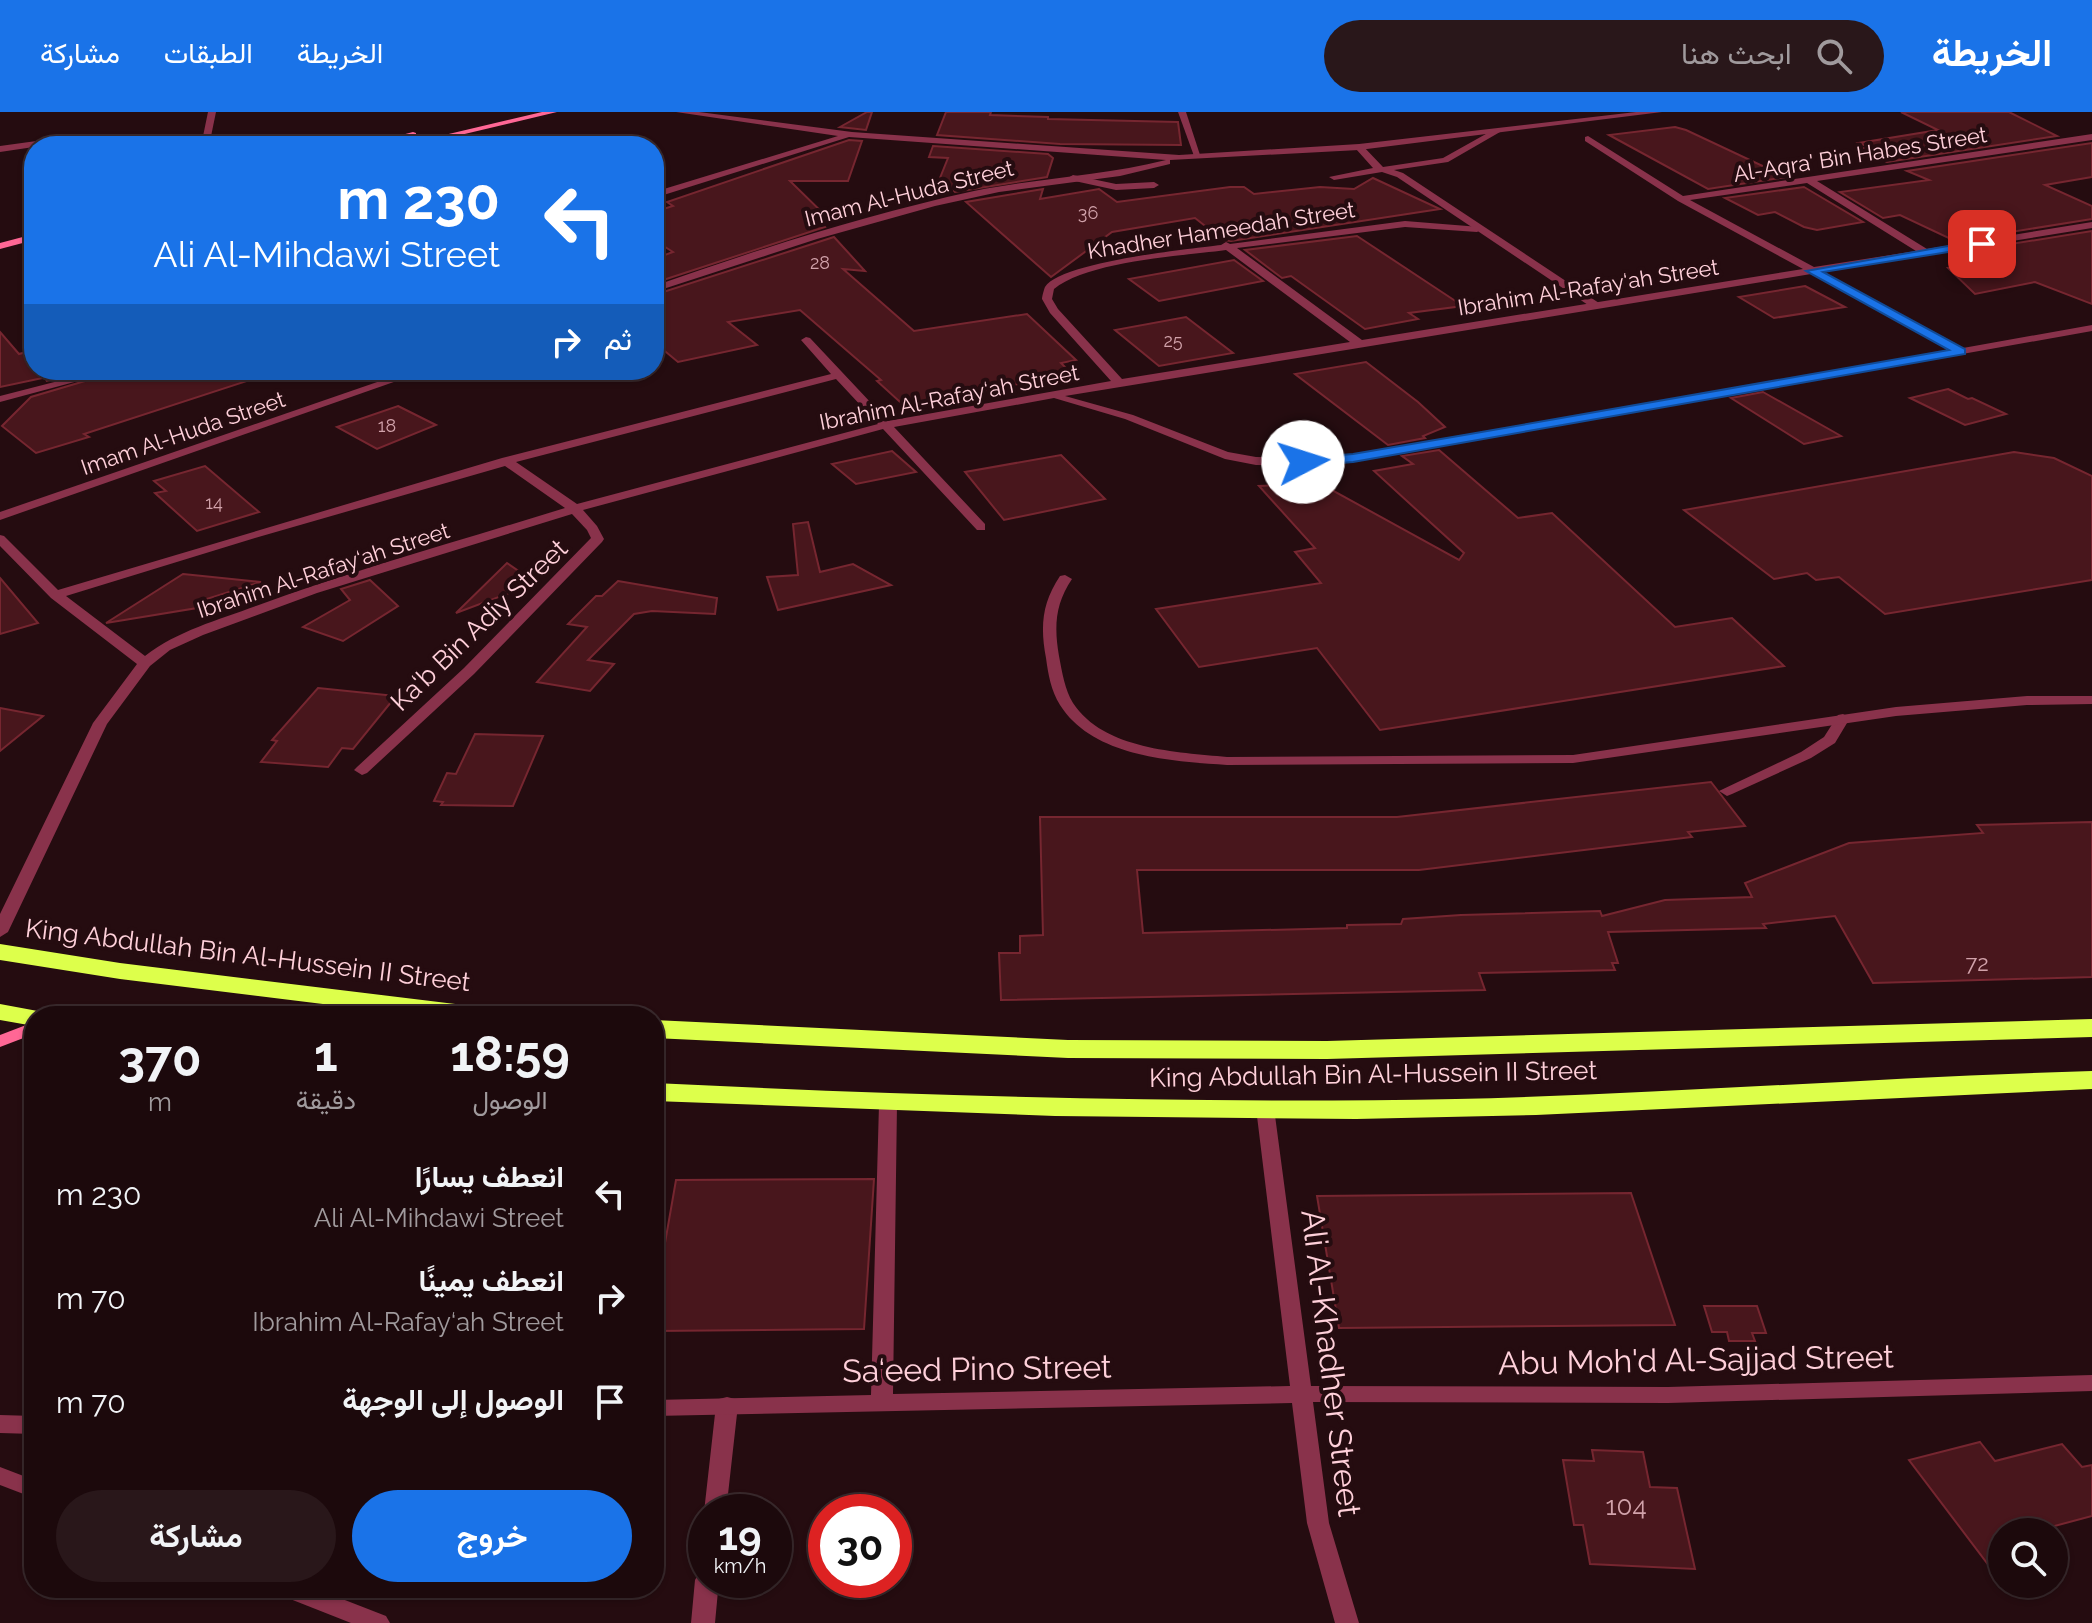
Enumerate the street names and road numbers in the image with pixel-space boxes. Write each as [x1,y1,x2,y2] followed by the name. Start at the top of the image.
[1731,121,1989,187] street label: Al-Aqra' Bin Habes Street
[802,154,1017,232] street label: Imam Al-Huda Street
[1085,196,1357,264] street label: Khadher Hameedah Street
[1456,253,1721,320] street label: Ibrahim Al-Rafay‘ah Street
[817,359,1082,435] street label: Ibrahim Al-Rafay‘ah Street
[78,386,289,480] street label: Imam Al-Huda Street
[194,517,453,623] street label: Ibrahim Al-Rafay‘ah Street
[385,533,574,717] street label: Ka‘b Bin Adiy Street
[24,913,472,997] street label: King Abdullah Bin Al-Hussein II Street
[1149,1055,1597,1093] street label: King Abdullah Bin Al-Hussein II Street
[1294,1207,1369,1519] street label: Ali Al-Khadher Street
[1498,1338,1894,1381] street label: Abu Moh'd Al-Sajjad Street
[842,1348,1112,1389] street label: Sa‘eed Pino Street

